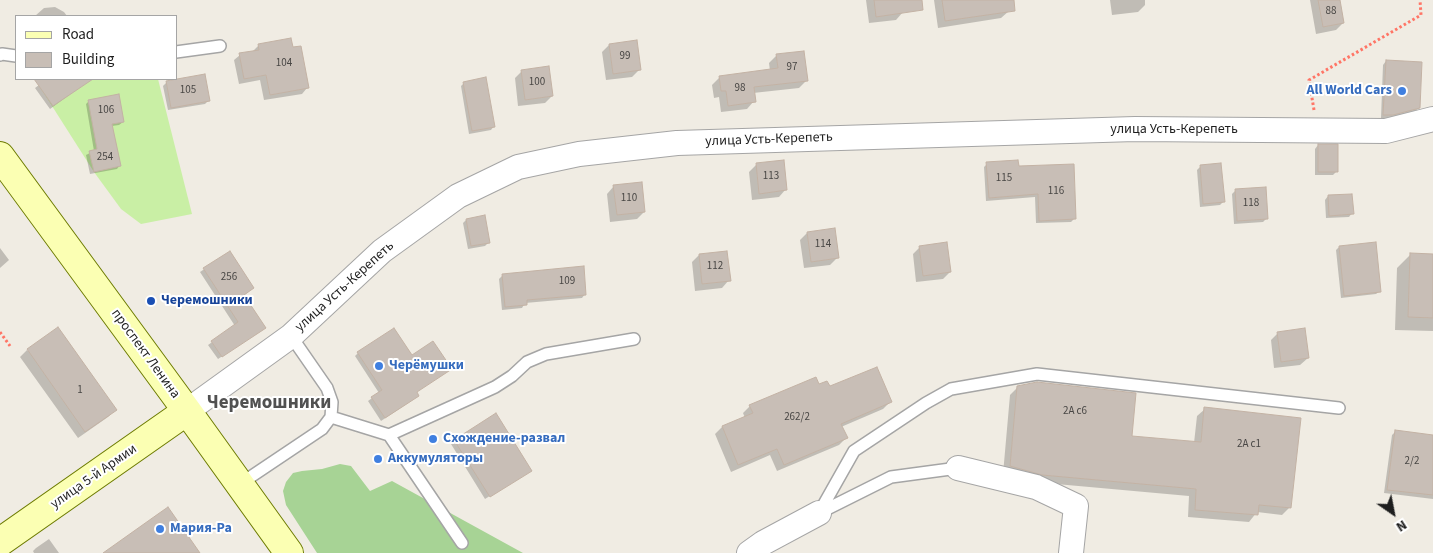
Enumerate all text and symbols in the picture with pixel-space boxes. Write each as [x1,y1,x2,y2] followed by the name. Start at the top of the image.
[1326,5,1336,19] house number: 88
[15,15,178,80] legend
[62,24,94,45] text: Road
[62,49,114,70] text: Building
[620,50,630,64] house number: 99
[276,57,292,71] house number: 104
[787,61,797,75] house number: 97
[529,76,545,90] house number: 100
[735,82,745,96] house number: 98
[1306,83,1392,99] place label: All World Cars
[180,84,196,98] house number: 105
[1396,85,1408,97] marker: All World Cars
[98,104,114,118] house number: 106
[1110,122,1238,138] street label: улица Усть-Керепеть
[705,129,833,151] street label: улица Усть-Керепеть
[97,151,113,165] house number: 254
[763,170,779,184] house number: 113
[996,172,1012,186] house number: 115
[1048,185,1064,199] house number: 116
[621,192,637,206] house number: 110
[1243,197,1259,211] house number: 118
[292,238,398,336] street label: улица Усть-Керепеть
[815,238,831,252] house number: 114
[707,260,723,274] house number: 112
[221,271,237,285] house number: 256
[559,275,575,289] house number: 109
[161,293,253,309] place label: Черемошники
[145,295,157,307] marker: Черемошники
[107,306,183,402] street label: проспект Ленина
[389,358,464,374] place label: Черёмушки
[373,360,385,372] marker: Черёмушки
[77,384,83,398] house number: 1
[207,393,331,415] district label: Черемошники
[1063,405,1087,419] house number: 2А с6
[784,411,810,425] house number: 262/2
[443,431,565,447] place label: Схождение-развал
[427,433,439,445] marker: Схождение-развал
[1237,438,1261,452] house number: 2А с1
[48,441,140,513] street label: улица 5-й Армии
[388,451,483,467] place label: Аккумуляторы
[372,453,384,465] marker: Аккумуляторы
[1405,455,1419,469] house number: 2/2
[1368,488,1418,538] north arrow
[1392,515,1411,537] text: N
[170,521,232,537] place label: Мария-Ра
[154,523,166,535] marker: Мария-Ра

